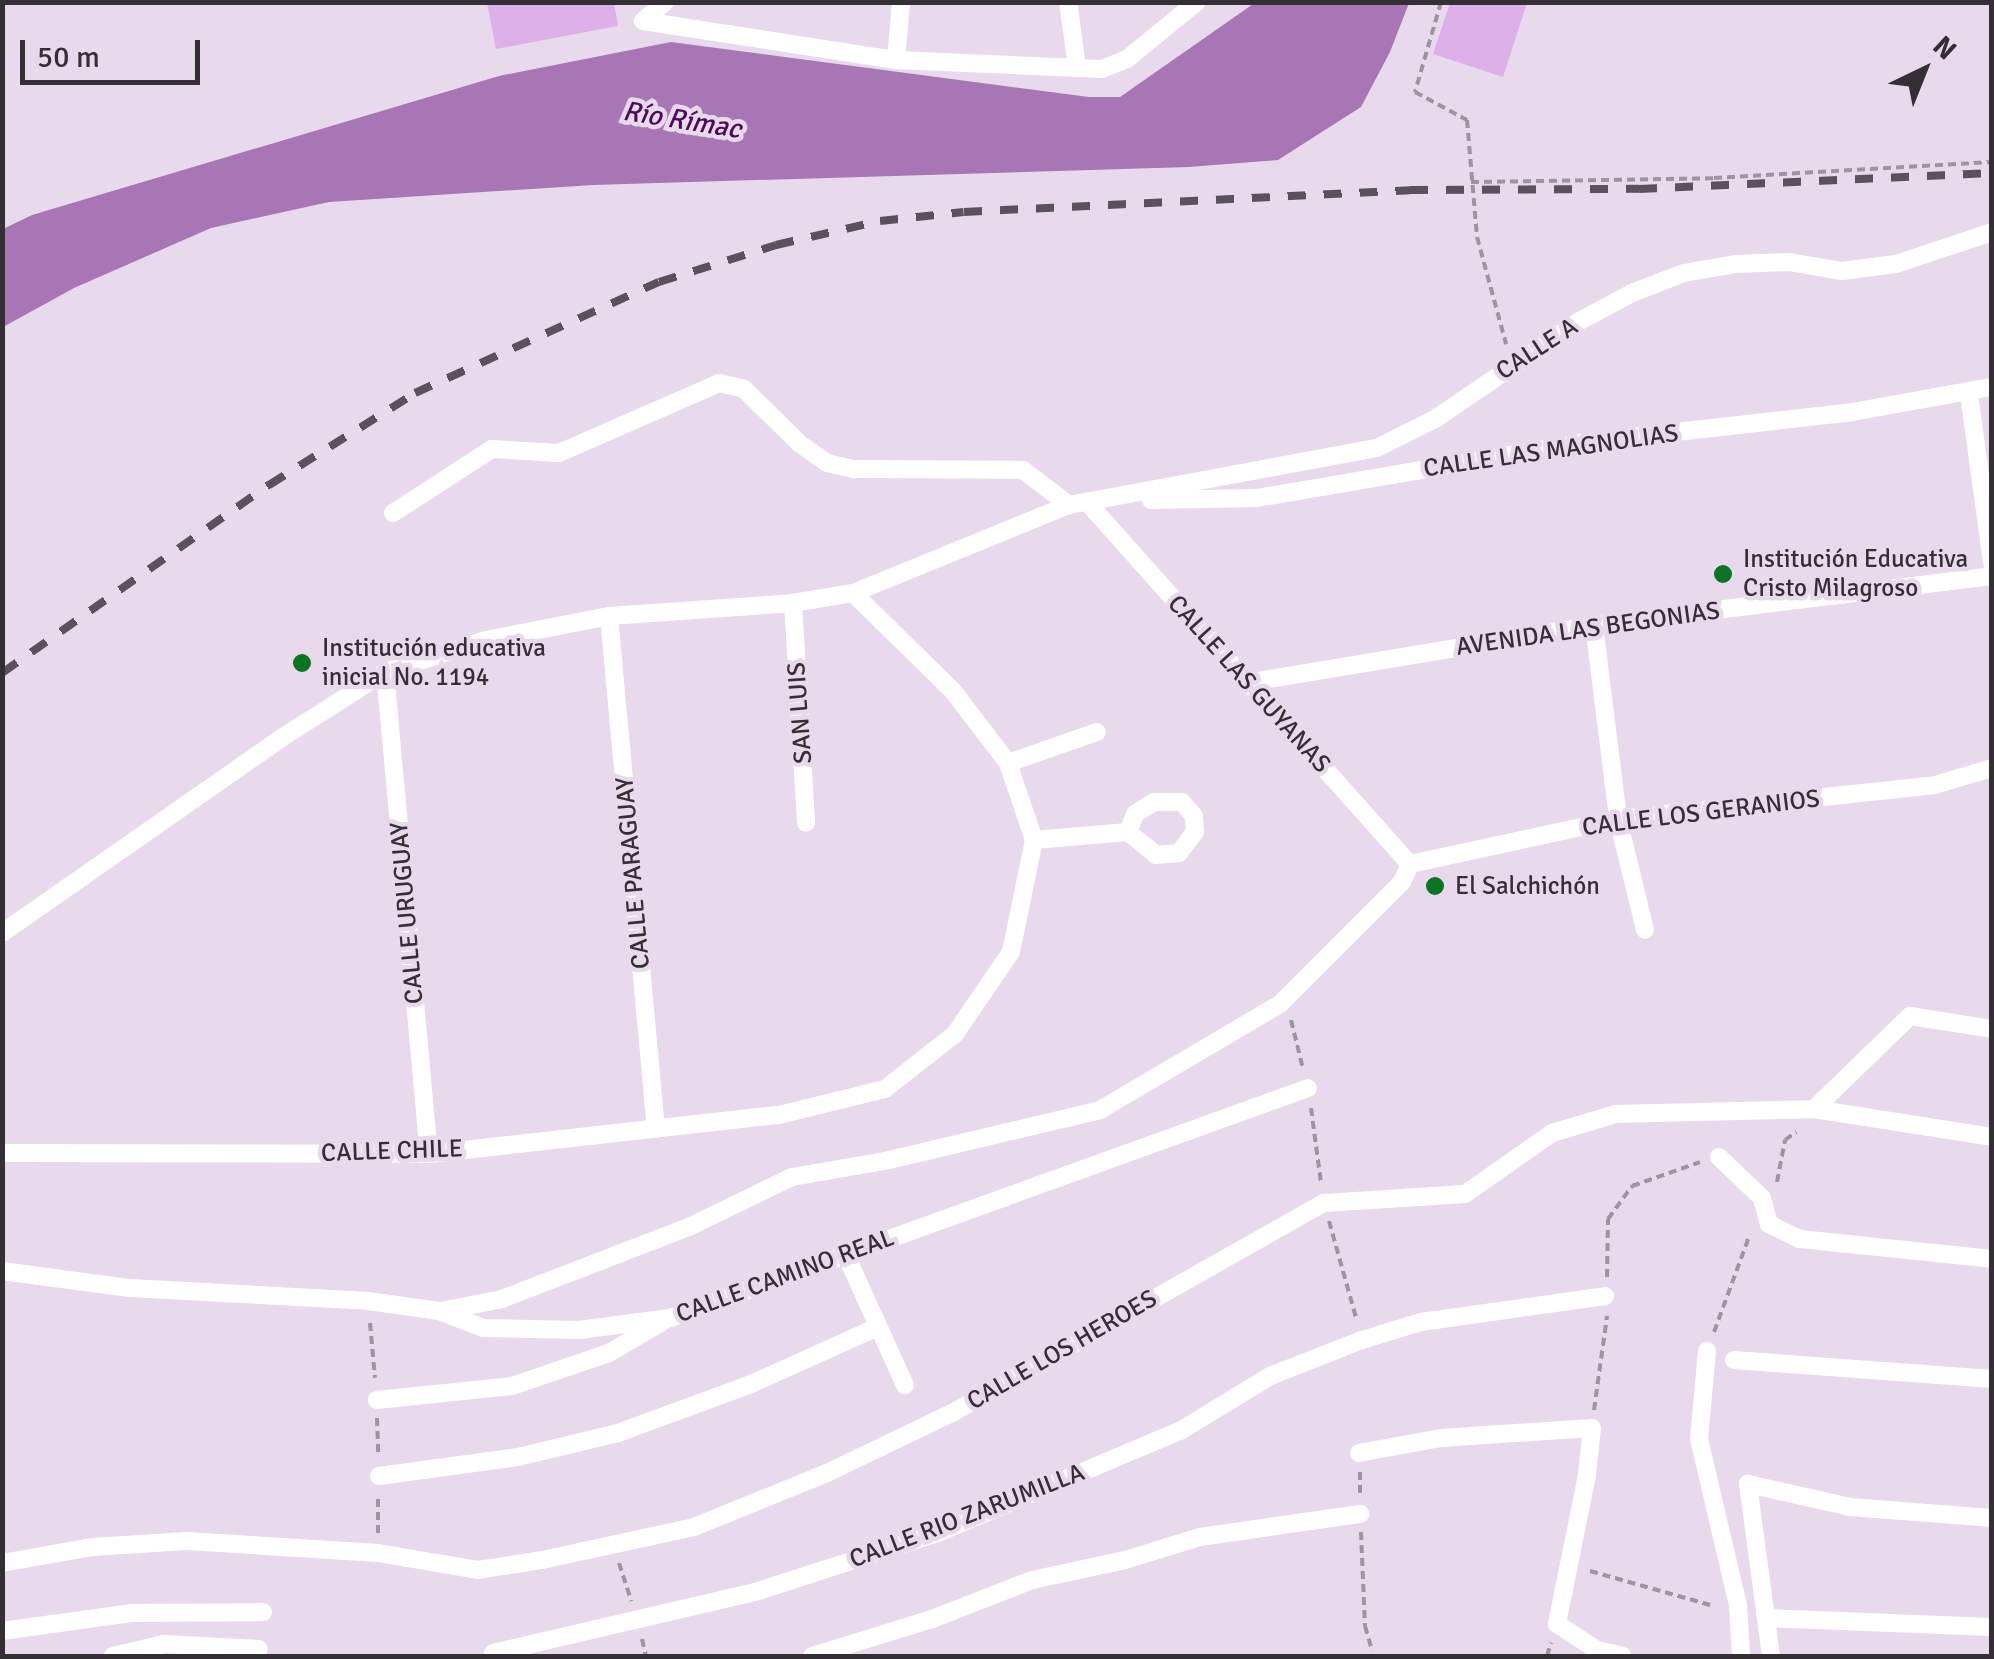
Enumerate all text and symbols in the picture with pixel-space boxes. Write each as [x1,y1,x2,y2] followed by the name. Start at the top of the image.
[25,20,205,82] scale bar
[1874,20,1974,120] north arrow
[1926,29,1963,67] text: N
[37,39,100,76] text: 50 m
[621,94,743,146] water label: Río Rímac
[1491,312,1583,386] street label: CALLE A
[1422,418,1680,484] street label: CALLE LAS MAGNOLIAS
[1743,545,1968,604] place label: Institución Educativa Cristo Milagroso
[1712,563,1734,585] marker: Institución Educativa Cristo Milagroso
[1161,589,1337,779] street label: CALLE LAS GUYANAS
[1454,596,1722,662] street label: AVENIDA LAS BEGONIAS
[322,634,546,693] place label: Institución educativa inicial No. 1194
[291,652,313,674] marker: Institución educativa inicial No. 1194
[781,661,819,765] street label: SAN LUIS
[610,776,656,970] street label: CALLE PARAGUAY
[1581,784,1821,842] street label: CALLE LOS GERANIOS
[384,821,430,1005] street label: CALLE URUGUAY
[1455,871,1600,901] place label: El Salchichón
[1424,875,1446,897] marker: El Salchichón
[321,1134,463,1168] street label: CALLE CHILE
[672,1223,898,1329] street label: CALLE CAMINO REAL
[962,1284,1162,1416] street label: CALLE LOS HEROES
[845,1457,1089,1575] street label: CALLE RIO ZARUMILLA

